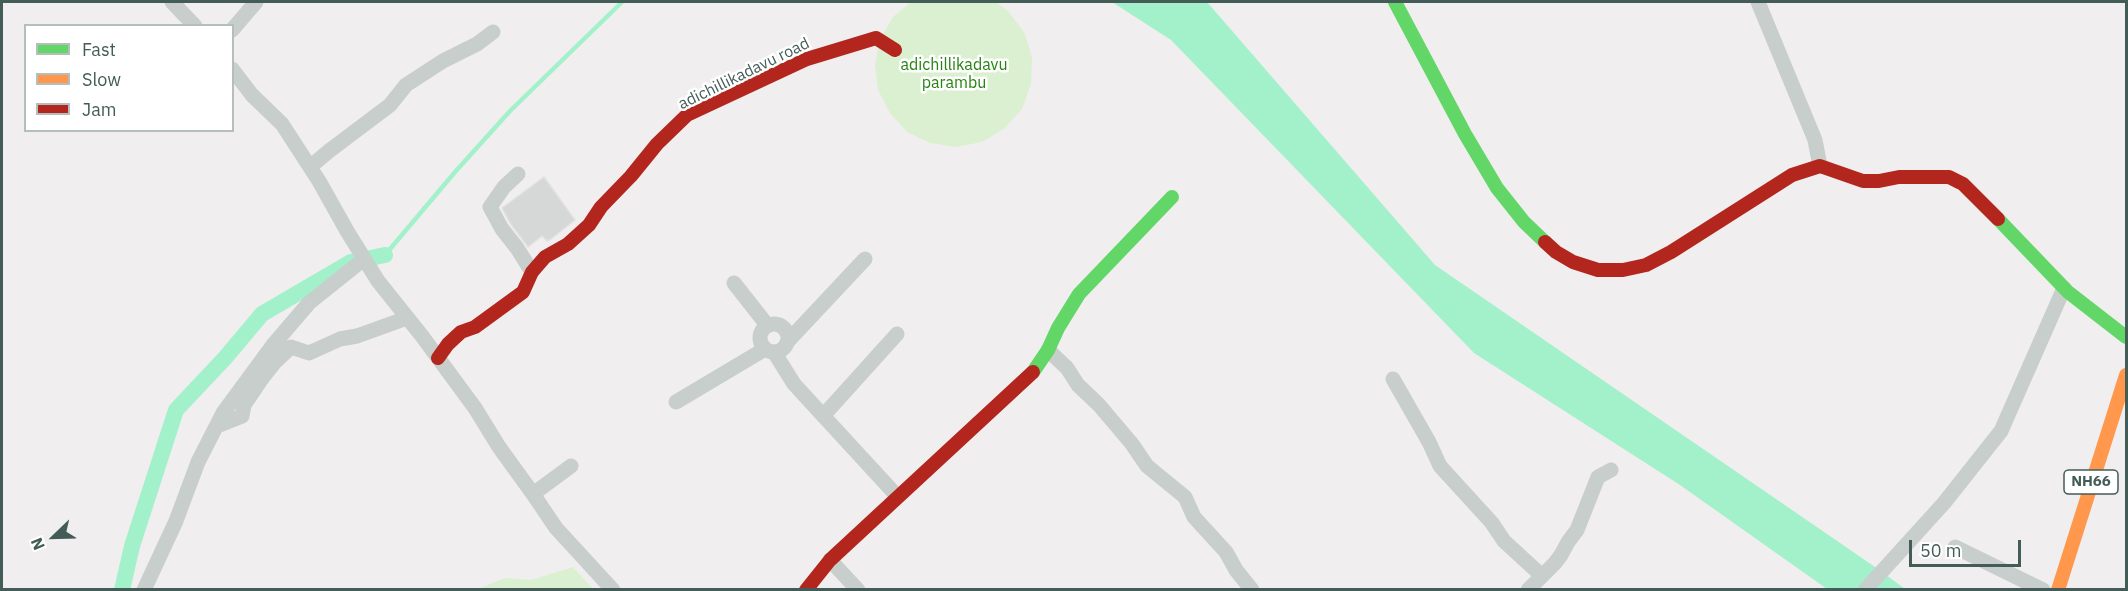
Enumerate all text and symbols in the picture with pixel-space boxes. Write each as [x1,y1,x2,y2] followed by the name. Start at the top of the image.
[24,24,234,132] legend
[675,34,813,114] street label: adichillikadavu road
[82,38,116,61] text: Fast
[900,55,1008,93] park label: adichillikadavu parambu
[82,68,121,91] text: Slow
[82,98,117,121] text: Jam
[2064,470,2118,494] road number: NH66
[24,507,84,567] north arrow
[1912,528,2024,566] scale bar
[26,535,49,553] text: N
[1920,539,1962,562] text: 50 m

